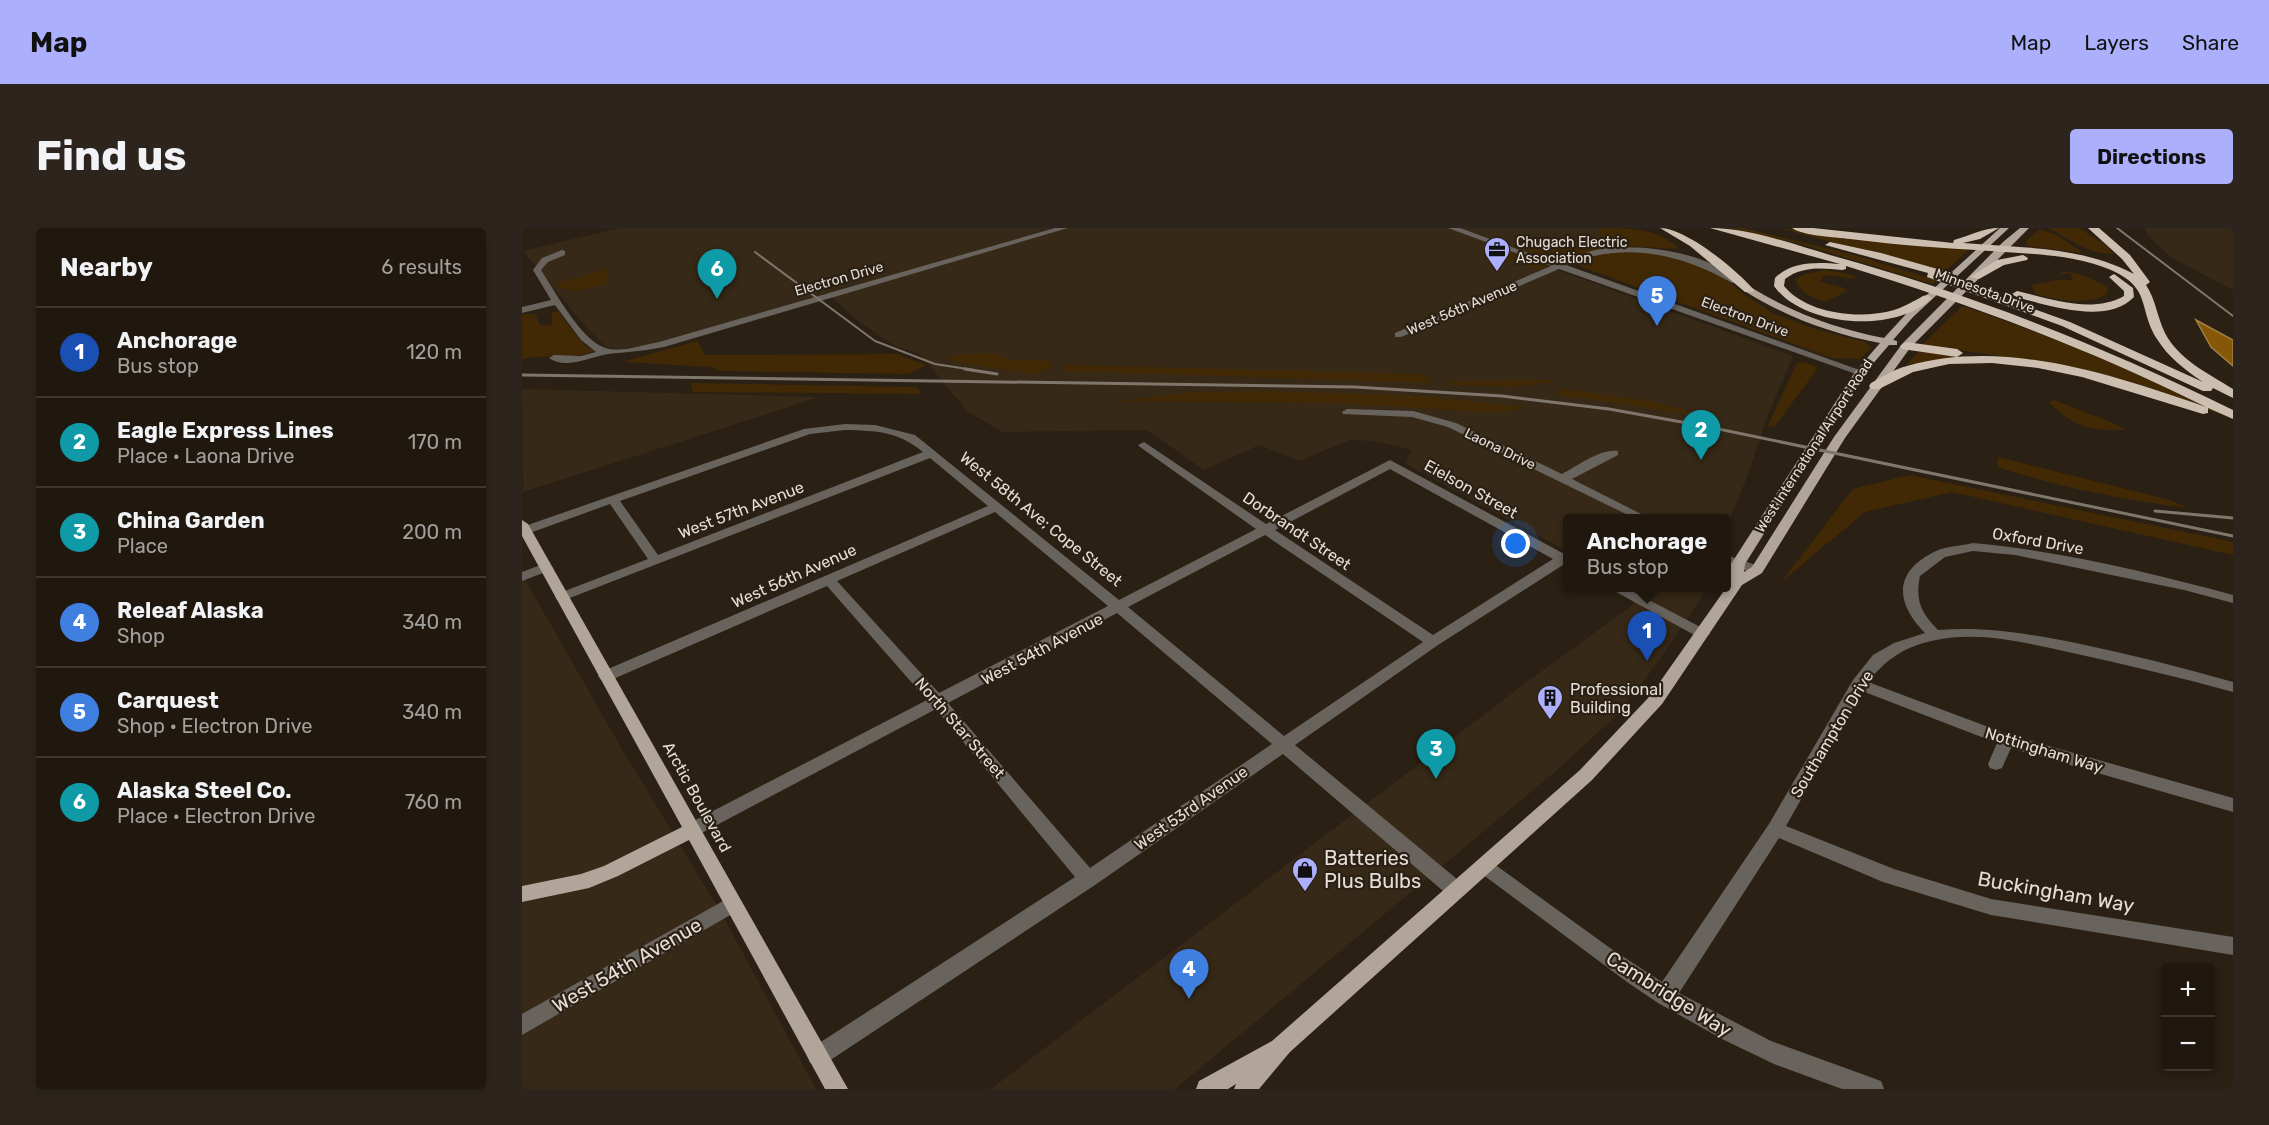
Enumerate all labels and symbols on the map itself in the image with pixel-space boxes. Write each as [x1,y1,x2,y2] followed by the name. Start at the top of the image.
[1516,234,1628,267] place label: Chugach Electric Association
[1482,235,1512,273] office icon: Chugach Electric Association
[698,250,736,299] pin: 6
[793,258,886,300] street label: Electron Drive
[1933,265,2037,317] street label: Minnesota Drive
[1638,276,1676,326] pin: 5
[1405,277,1520,339] street label: West 56th Avenue
[1699,293,1791,341] street label: Electron Drive
[1752,356,1876,536] street label: West International Airport Road
[1682,410,1720,460] pin: 2
[1462,424,1538,474] street label: Laona Drive
[956,448,1126,590] street label: West 58th Ave; Cope Street
[1421,456,1521,522] street label: Eielson Street
[676,477,807,543] street label: West 57th Avenue
[1239,488,1355,574] street label: Dorbrandt Street
[1991,524,2085,558] street label: Oxford Drive
[1501,529,1530,558] your location
[729,540,859,612] street label: West 56th Avenue
[978,609,1106,689] street label: West 54th Avenue
[1628,612,1666,661] pin: 1
[1787,667,1877,801] street label: Southampton Drive
[911,674,1009,782] street label: North Star Street
[1570,680,1662,717] place label: Professional Building
[1535,683,1565,721] building icon: Professional Building
[1983,723,2105,777] street label: Nottingham Way
[1416,730,1456,779] pin: 3
[659,739,735,855] street label: Arctic Boulevard
[1131,762,1251,854] street label: West 53rd Avenue
[1324,846,1421,893] place label: Batteries Plus Bulbs
[1290,855,1320,893] shop icon: Batteries Plus Bulbs
[1976,866,2136,918] street label: Buckingham Way
[548,912,706,1018] street label: West 54th Avenue
[1602,946,1736,1042] street label: Cambridge Way
[1170,950,1208,999] pin: 4

